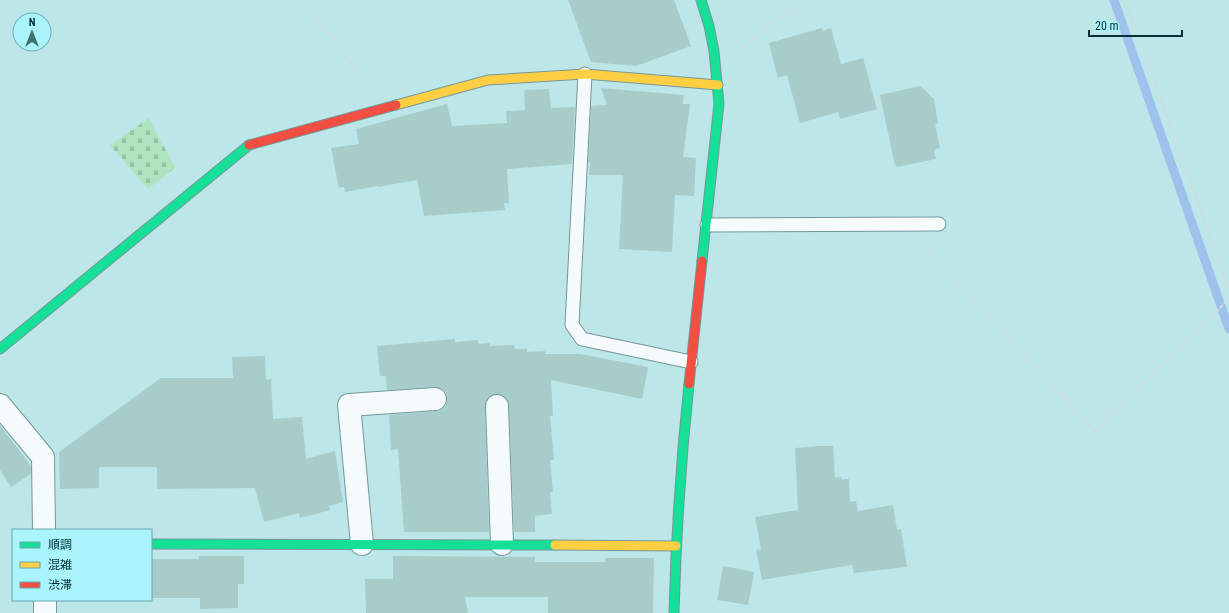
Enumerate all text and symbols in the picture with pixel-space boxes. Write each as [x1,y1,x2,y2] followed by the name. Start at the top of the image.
[12,12,52,52] north arrow
[1089,12,1182,38] scale bar
[29,16,36,29] text: N
[1095,19,1119,33] text: 20 m
[12,529,152,601] legend
[48,538,72,552] text: 順調
[48,558,72,572] text: 混雑
[48,578,72,592] text: 渋滞

